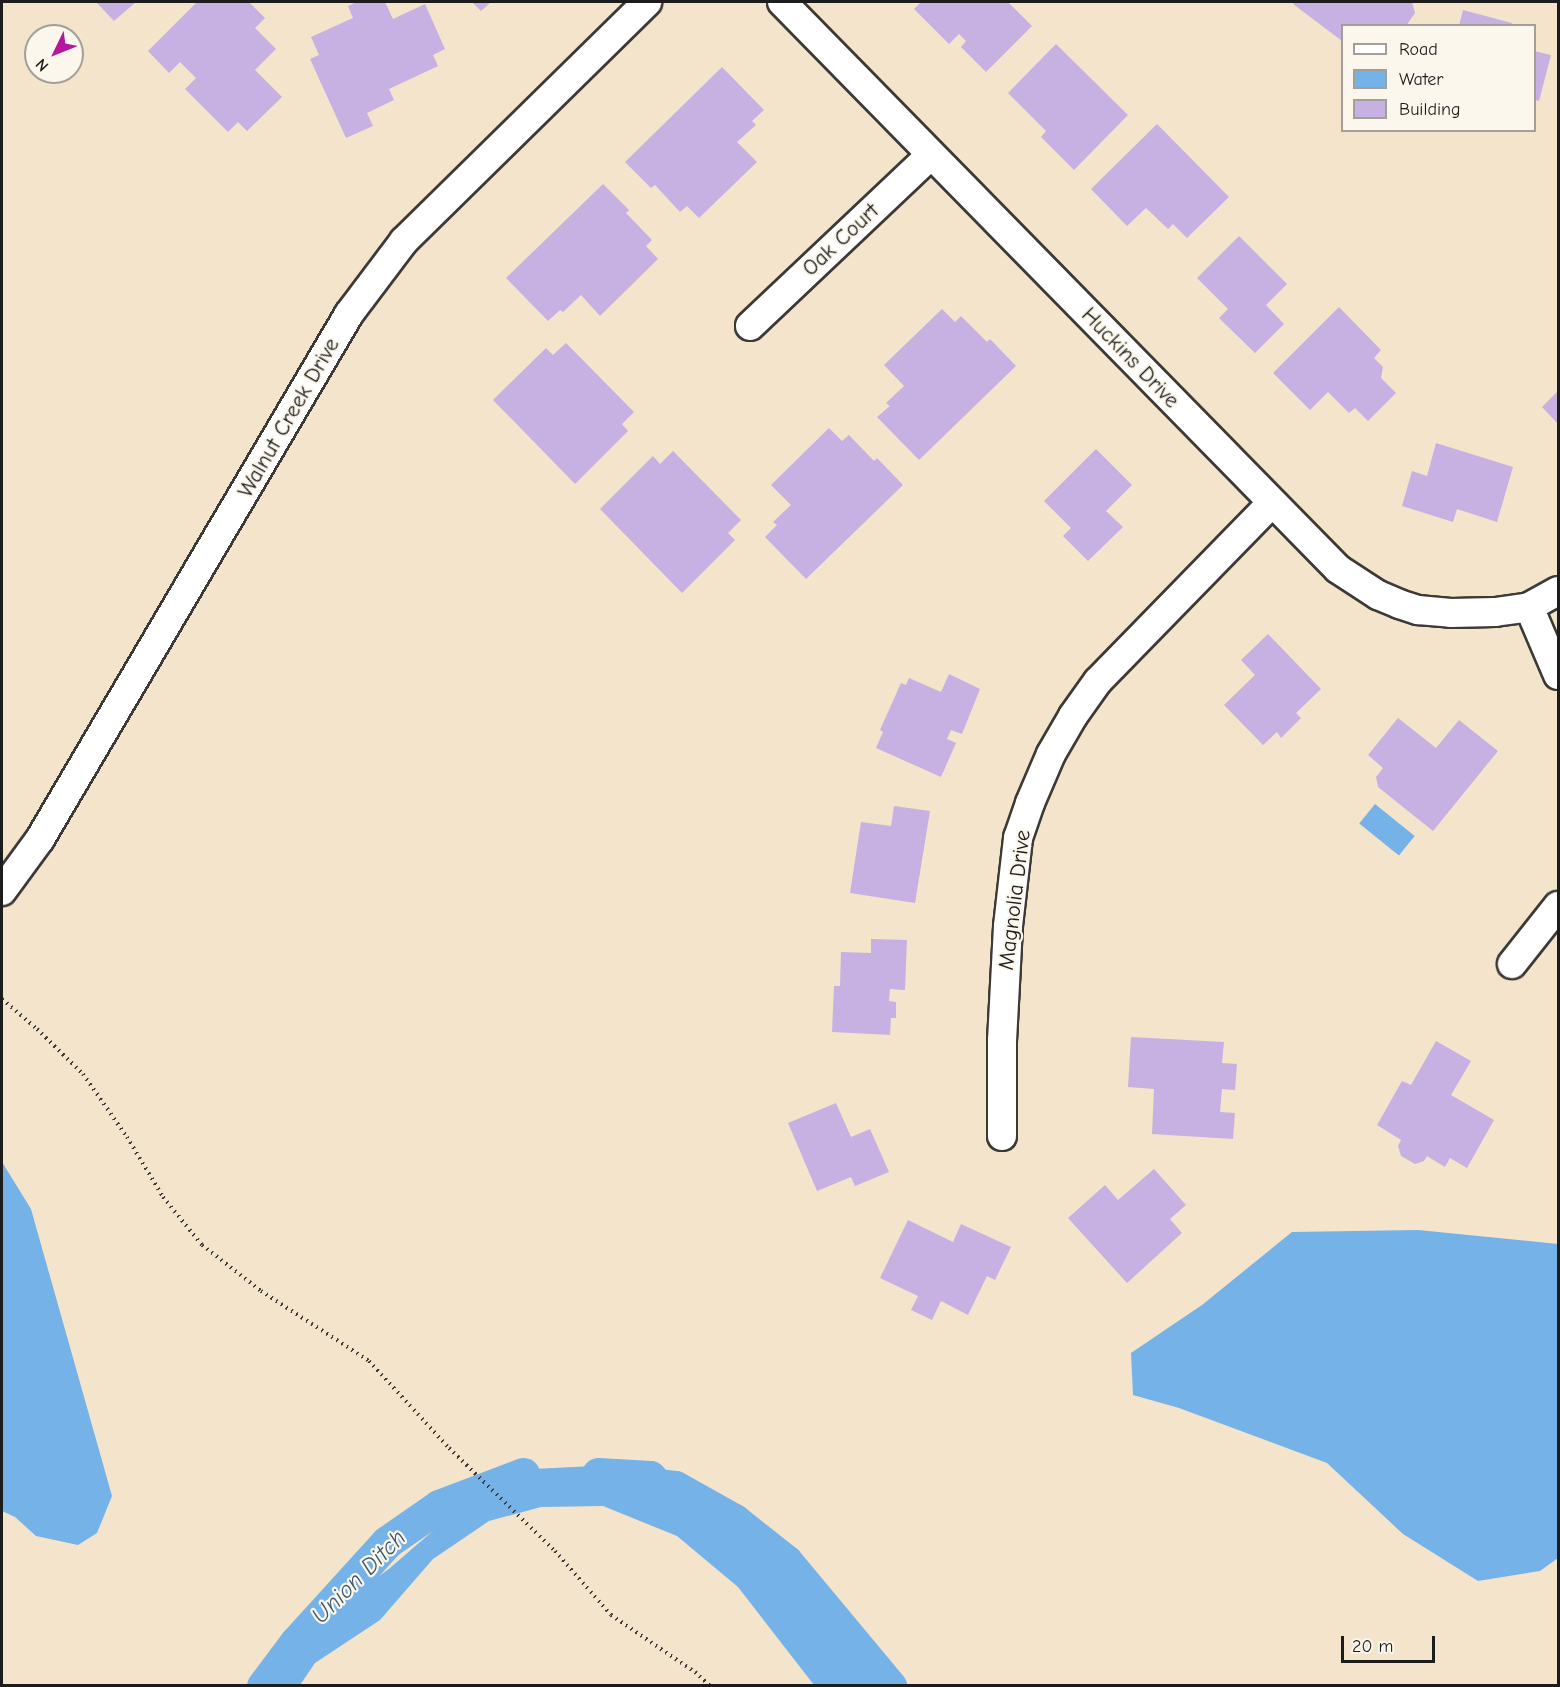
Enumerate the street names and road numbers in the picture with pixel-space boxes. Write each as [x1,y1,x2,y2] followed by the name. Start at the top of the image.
[797,198,885,282] street label: Oak Court
[1076,302,1184,414] street label: Huckins Drive
[233,333,345,503] street label: Walnut Creek Drive
[993,828,1037,972] street label: Magnolia Drive

